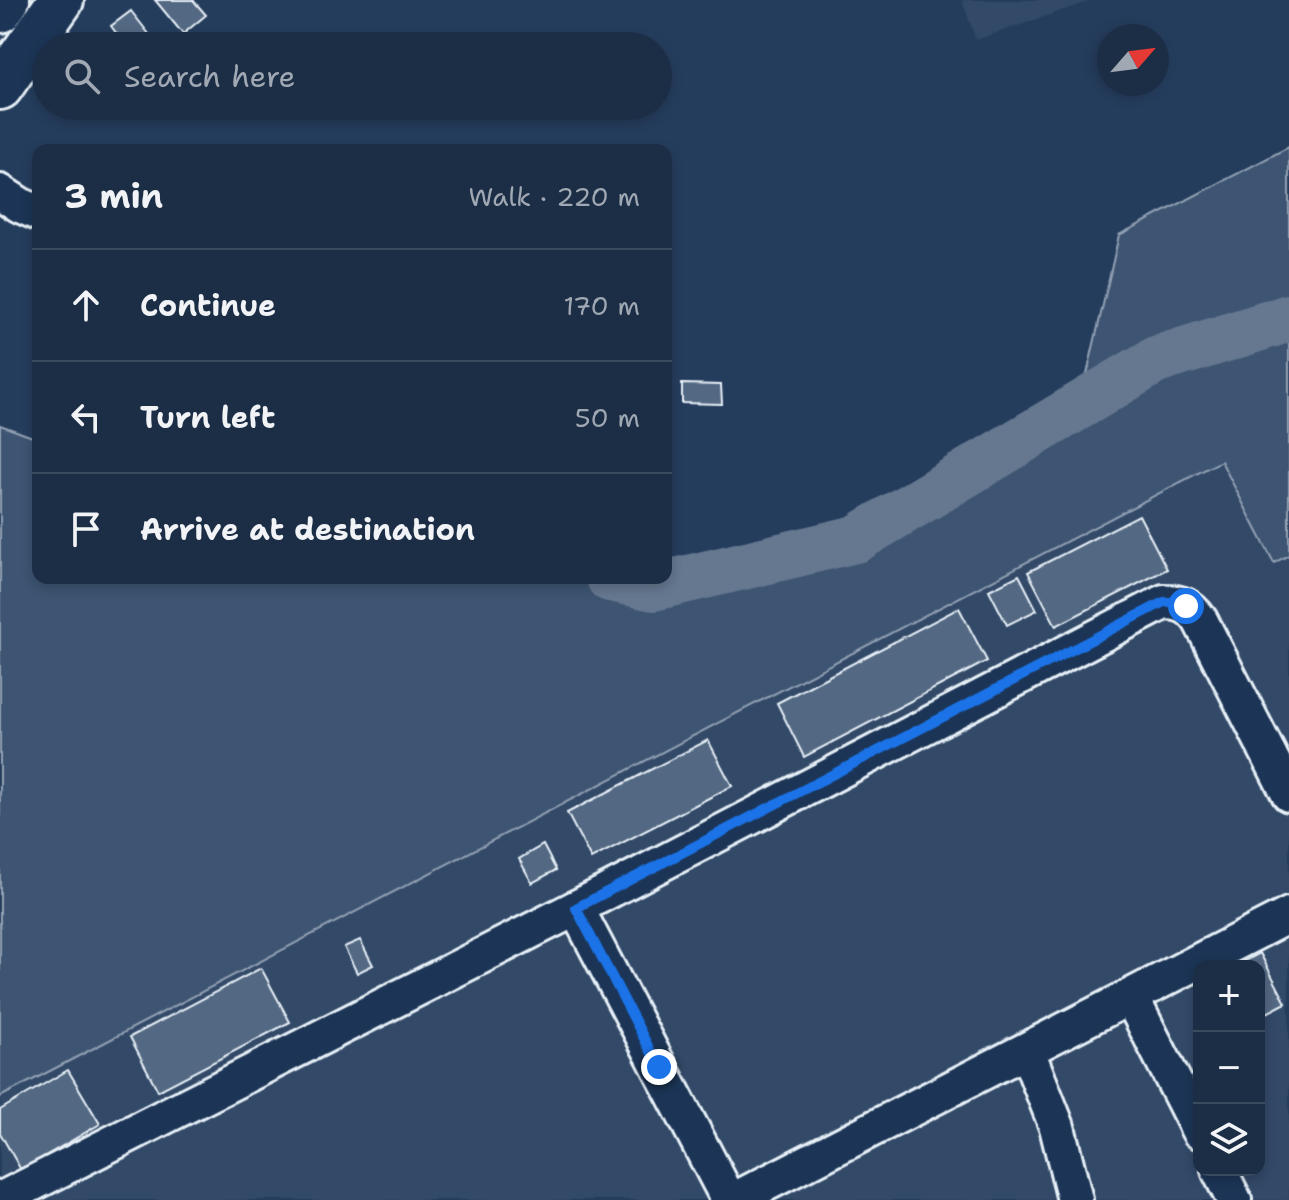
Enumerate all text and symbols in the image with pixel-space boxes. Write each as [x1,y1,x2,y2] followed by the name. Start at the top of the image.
[1097,24,1169,96] north arrow
[32,32,672,120] search box
[60,54,104,98] icon: search
[124,56,295,97] text: Search here
[64,173,163,219] text: 3 min
[468,179,640,214] text: Walk · 220 m
[64,283,108,327] icon: ahead
[140,285,276,326] text: Continue
[563,288,640,323] text: 170 m
[64,395,108,439] icon: left
[140,397,275,438] text: Turn left
[575,400,640,435] text: 50 m
[64,507,108,551] icon: arrive
[140,509,475,550] text: Arrive at destination
[1168,588,1204,624] route start
[1193,960,1265,1176] map controls
[1193,960,1265,1032] button: +
[1193,1032,1265,1104] button: −
[641,1049,677,1085] route end
[1193,1104,1265,1176] button: layers

